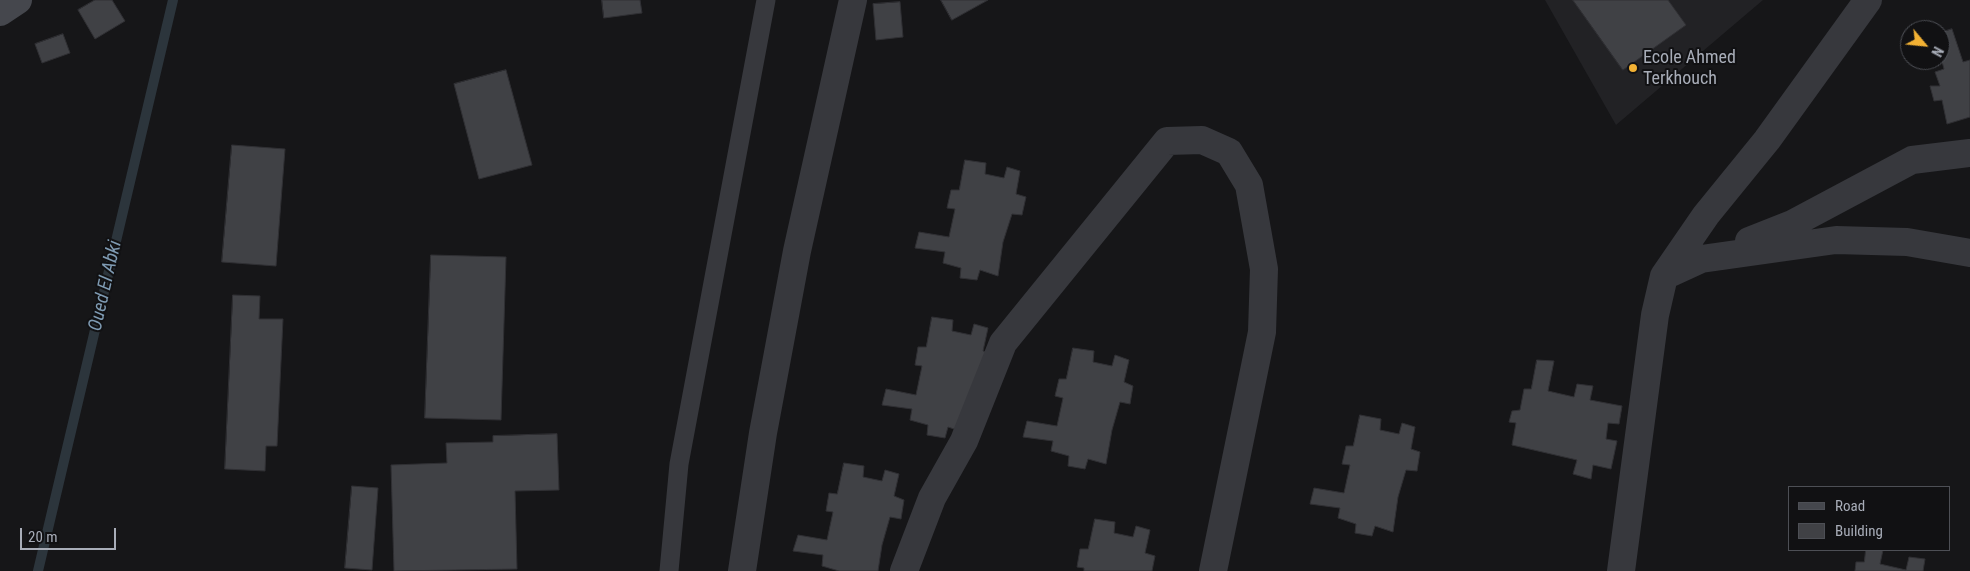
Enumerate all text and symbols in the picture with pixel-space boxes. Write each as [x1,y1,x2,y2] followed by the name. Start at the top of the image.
[1900,20,1950,70] north arrow
[1928,44,1946,59] text: N
[1643,47,1736,90] place label: Ecole Ahmed Terkhouch
[1627,62,1639,74] marker: Ecole Ahmed Terkhouch
[85,239,127,333] water label: Oued El Abki
[1788,486,1950,551] legend
[1835,497,1865,515] text: Road
[22,518,119,550] scale bar
[1835,522,1883,540] text: Building
[28,528,58,546] text: 20 m

